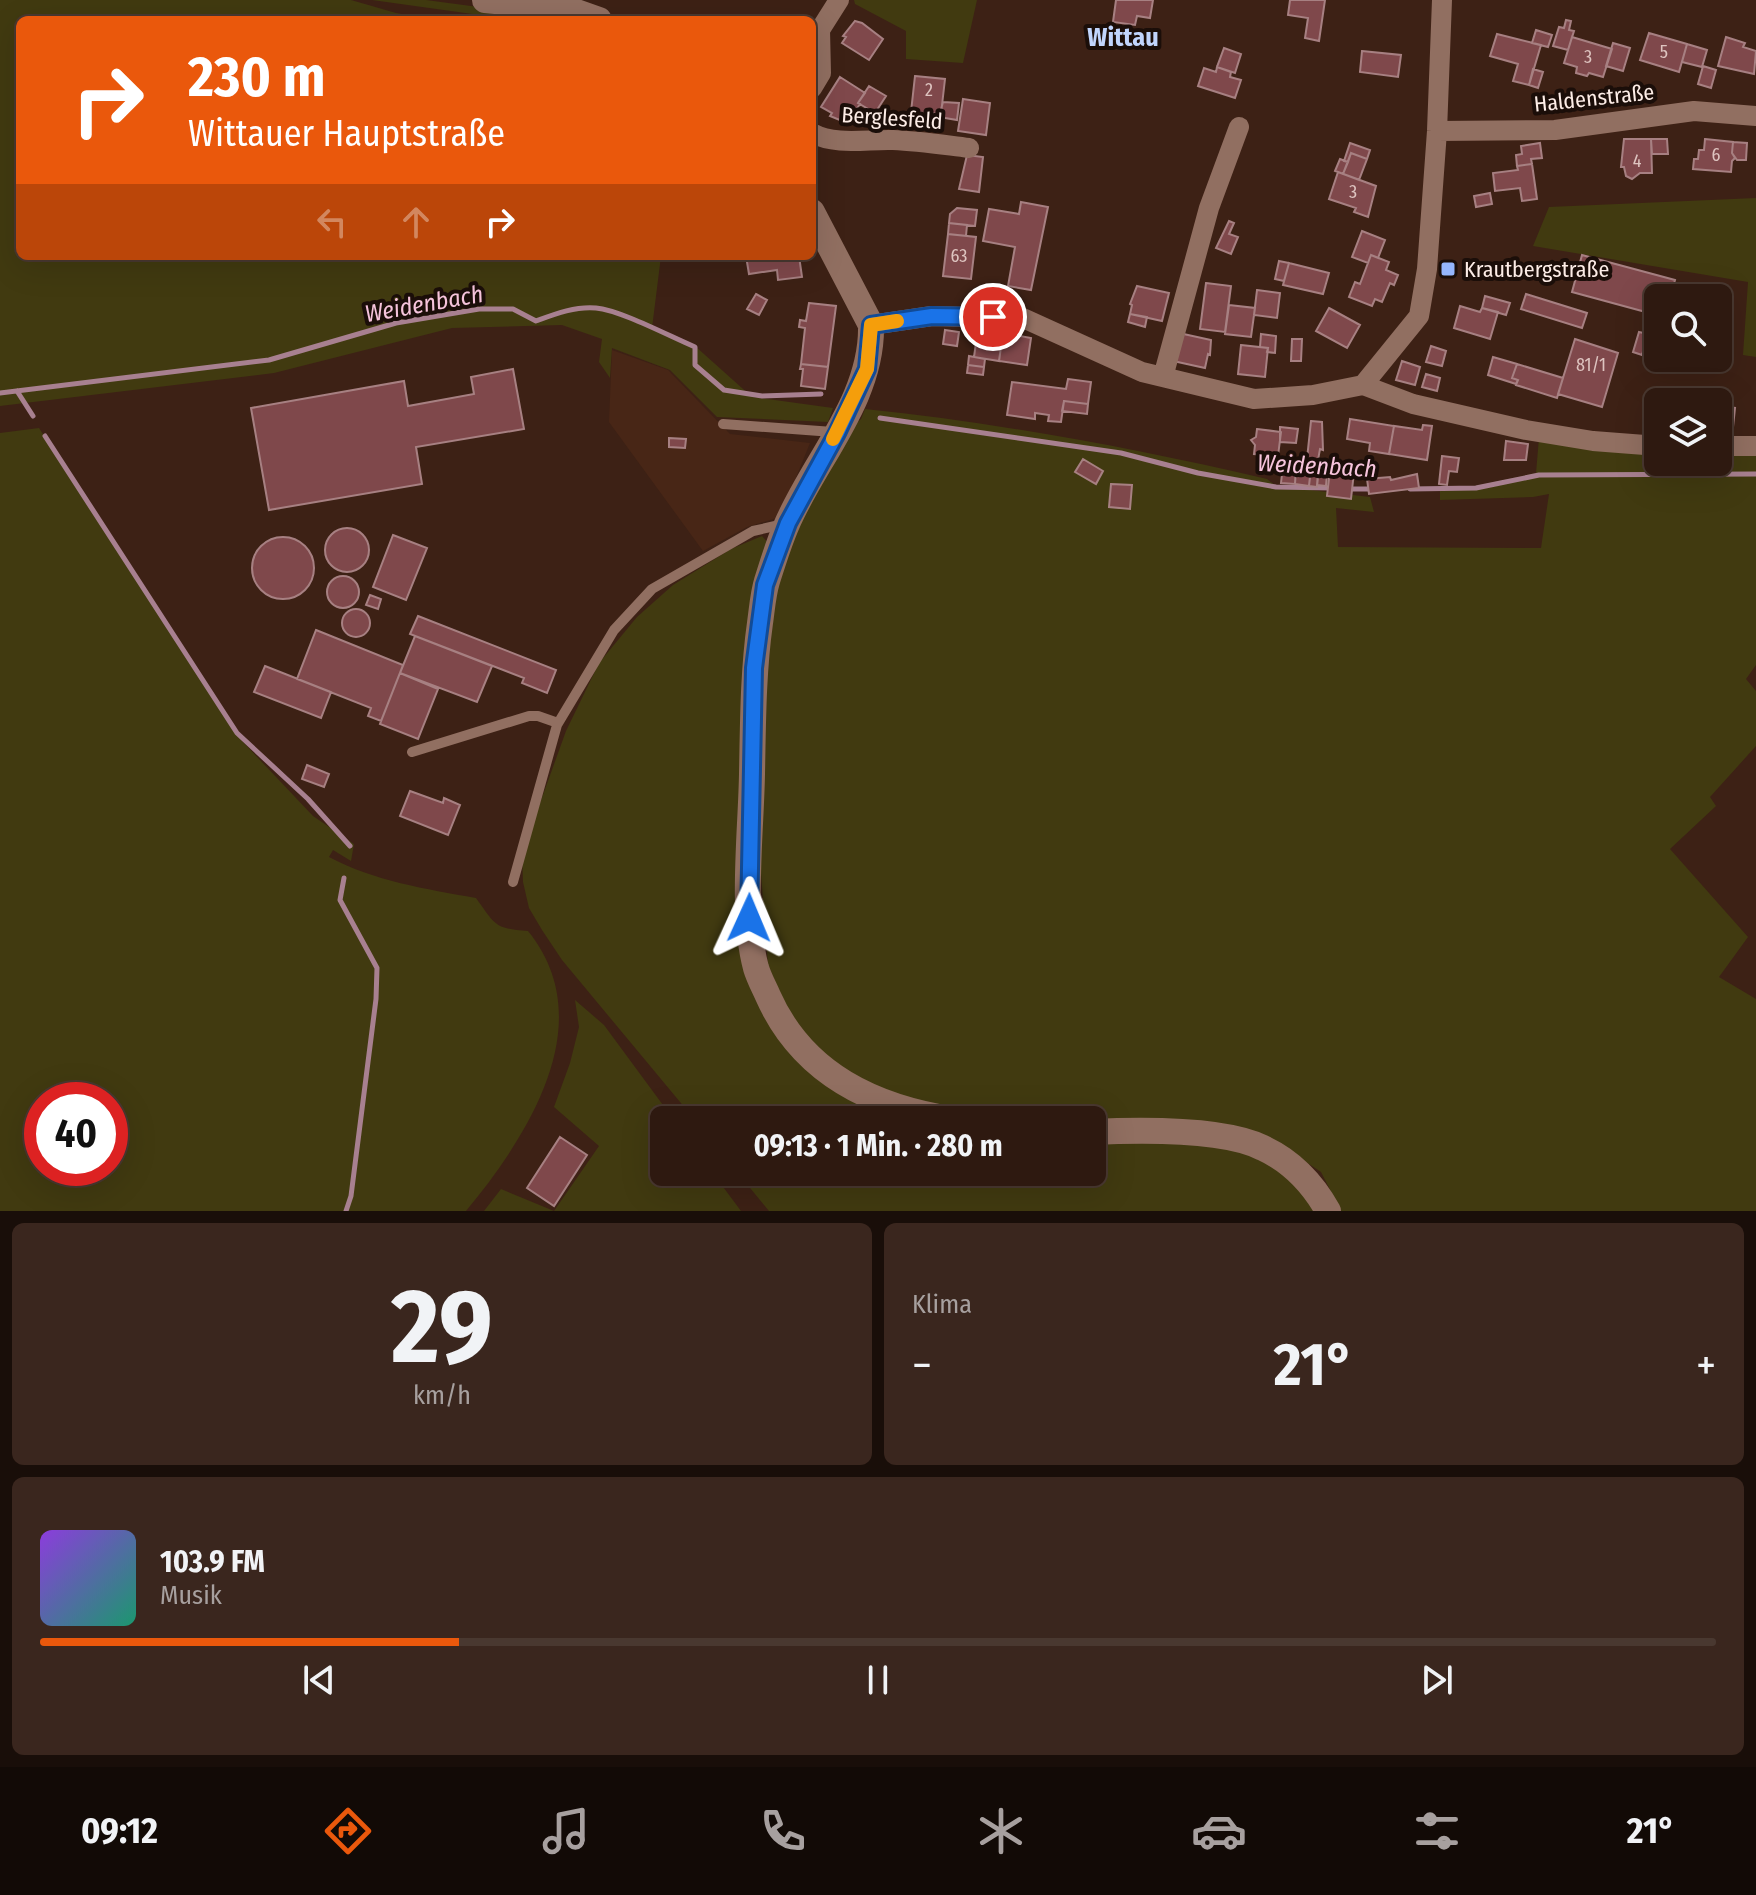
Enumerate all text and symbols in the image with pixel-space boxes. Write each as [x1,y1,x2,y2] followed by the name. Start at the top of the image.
[1087,22,1159,53] district label: Wittau
[1660,41,1668,63] house number: 5
[188,44,325,111] text: 230 m
[1584,46,1592,68] house number: 3
[56,48,160,152] icon: right
[1532,78,1656,118] street label: Haldenstraße
[925,79,933,101] house number: 2
[840,101,944,135] street label: Berglesfeld
[188,112,505,156] text: Wittauer Hauptstraße
[1712,144,1721,166] house number: 6
[1633,150,1642,172] house number: 4
[1349,181,1357,203] house number: 3
[310,200,354,244] icon: left
[394,200,438,244] icon: ahead
[478,200,522,244] icon: right
[951,245,967,267] house number: 63
[1464,256,1609,283] place label: Krautbergstraße
[1439,260,1457,278] marker: Krautbergstraße
[363,280,485,328] water label: Weidenbach
[959,283,1027,351] pin
[1644,284,1732,476] map controls
[1644,284,1732,372] button: search
[971,295,1015,339] icon: arrive
[1576,354,1606,376] house number: 81/1
[1644,388,1732,476] button: layers
[1257,449,1377,483] water label: Weidenbach
[707,876,791,960] position arrow
[24,1082,128,1186] speed limit sign: 40
[753,1128,1003,1164] text: 09:13 · 1 Min. · 280 m
[391,1265,493,1390] text: 29
[912,1289,972,1320] text: Klima
[1274,1329,1354,1401] text: 21°
[912,1339,932,1392] text: −
[1696,1339,1716,1392] text: +
[413,1380,471,1411] text: km/h
[160,1544,265,1580] text: 103.9 FM
[160,1580,222,1611] text: Musik
[297,1658,341,1702] icon: previous
[856,1658,900,1702] icon: pause
[1415,1658,1459,1702] icon: next
[320,1803,376,1859] icon: directions
[538,1803,594,1859] icon: music
[755,1803,811,1859] icon: phone
[973,1803,1029,1859] icon: climate
[1191,1803,1247,1859] icon: car
[1409,1803,1465,1859] icon: filters
[81,1809,158,1853] text: 09:12
[1627,1809,1675,1853] text: 21°

